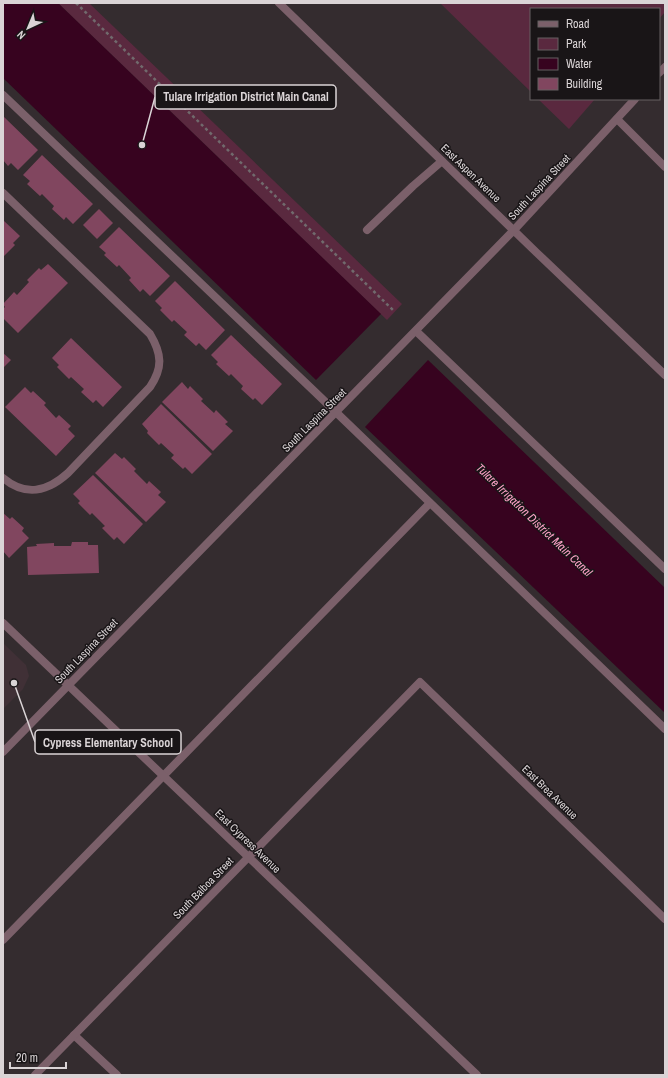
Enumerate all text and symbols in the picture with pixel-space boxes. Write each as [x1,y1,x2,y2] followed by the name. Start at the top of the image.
[8,8,48,48] north arrow
[530,8,660,100] legend
[566,16,590,32] text: Road
[14,28,28,42] text: N
[566,36,586,52] text: Park
[566,56,593,72] text: Water
[566,76,603,92] text: Building
[155,85,336,109] callout: Tulare Irrigation District Main Canal
[163,89,329,105] text: Tulare Irrigation District Main Canal
[438,141,504,205] street label: East Aspen Avenue
[505,151,573,223] street label: South Laspina Street
[279,385,349,455] street label: South Laspina Street
[472,460,596,581] water label: Tulare Irrigation District Main Canal
[52,615,121,686] street label: South Laspina Street
[35,730,181,754] callout: Cypress Elementary School
[43,735,173,751] text: Cypress Elementary School
[519,762,581,822] street label: East Brea Avenue
[212,806,284,876] street label: East Cypress Avenue
[170,854,236,922] street label: South Balboa Street
[10,1044,66,1070] scale bar
[16,1050,38,1066] text: 20 m

